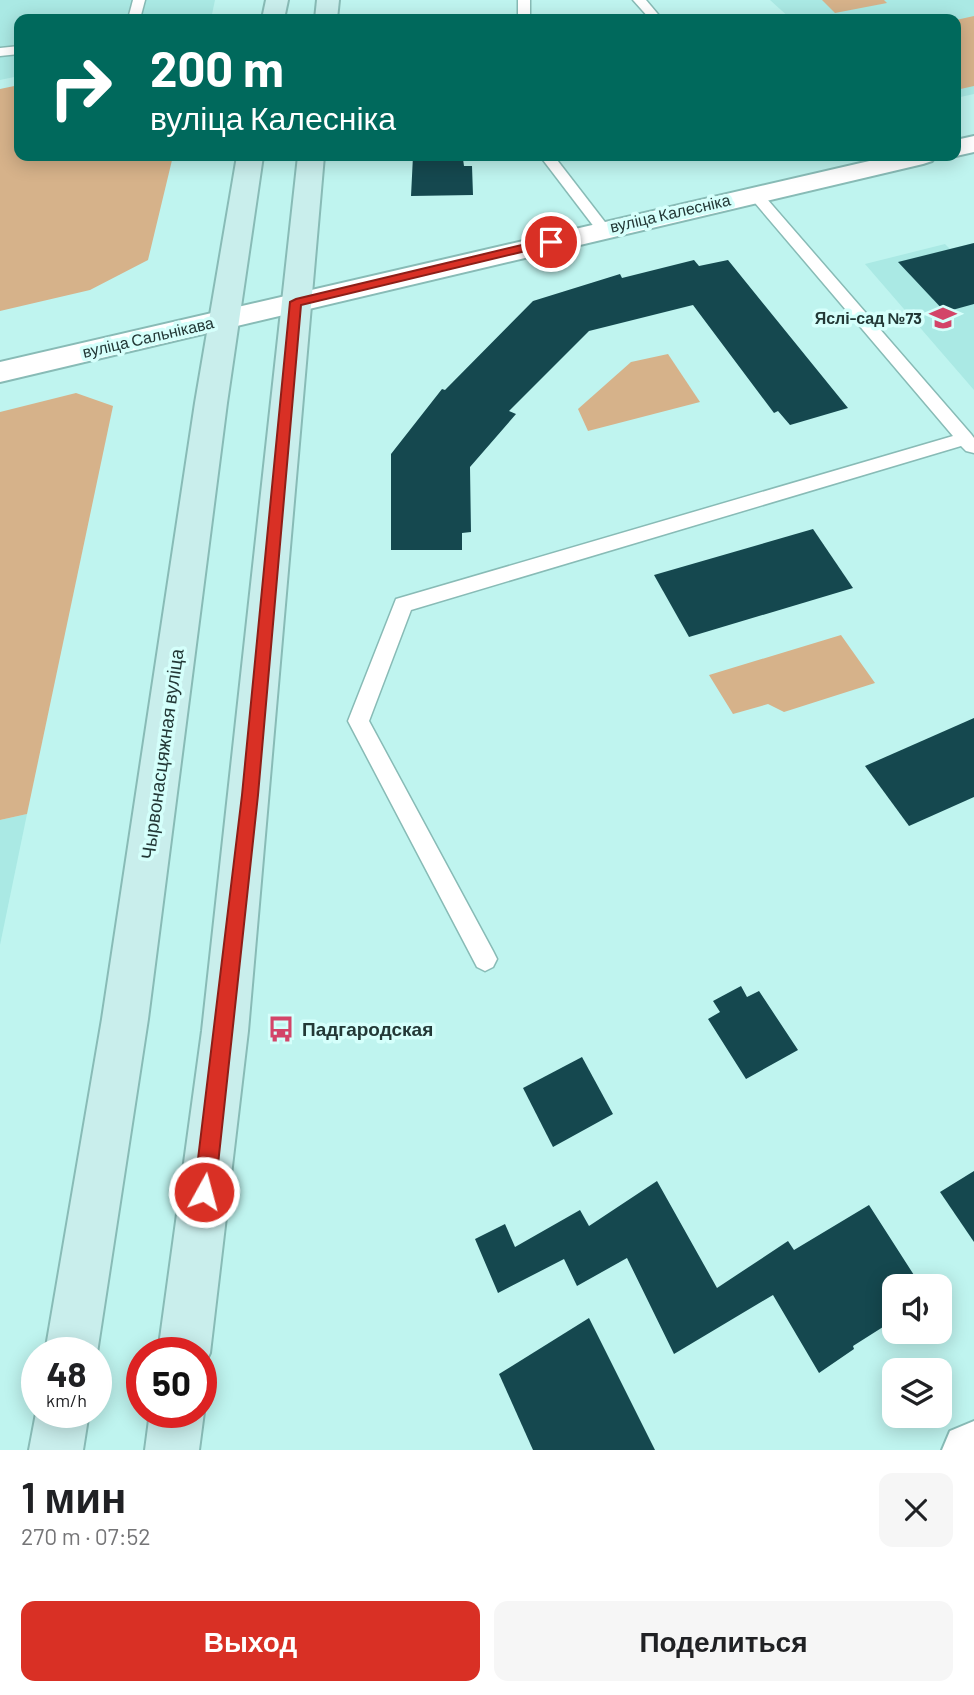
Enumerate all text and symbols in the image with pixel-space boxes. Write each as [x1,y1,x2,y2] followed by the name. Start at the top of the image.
[150,38,284,97] text: 200 m
[35,42,126,133] icon: right
[150,98,396,136] text: вуліца Калесніка
[608,189,732,236] street label: вуліца Калесніка
[521,212,581,272] pin
[532,223,570,261] icon: arrive
[928,303,958,333] school or university icon: Яслі-сад №73
[815,308,922,327] place label: Яслі-сад №73
[80,312,215,361] street label: вуліца Сальнікава
[135,647,188,861] street label: Чырвонасцяжная вуліца
[266,1014,296,1044] bus stop icon: Падгародская
[302,1017,433,1040] place label: Падгародская
[167,1155,241,1229] position arrow
[882,1274,952,1428] map controls
[882,1274,952,1344] button: sound
[126,1337,217,1428] speed limit sign: 50
[46,1352,87,1394] text: 48
[882,1358,952,1428] button: layers
[46,1389,87,1411] text: km/h
[21,1471,126,1521] text: 1 мин
[879,1473,953,1547] button: close
[21,1522,151,1550] text: 270 m · 07:52
[21,1601,480,1681] button: Выход
[494,1601,953,1681] button: Поделиться

